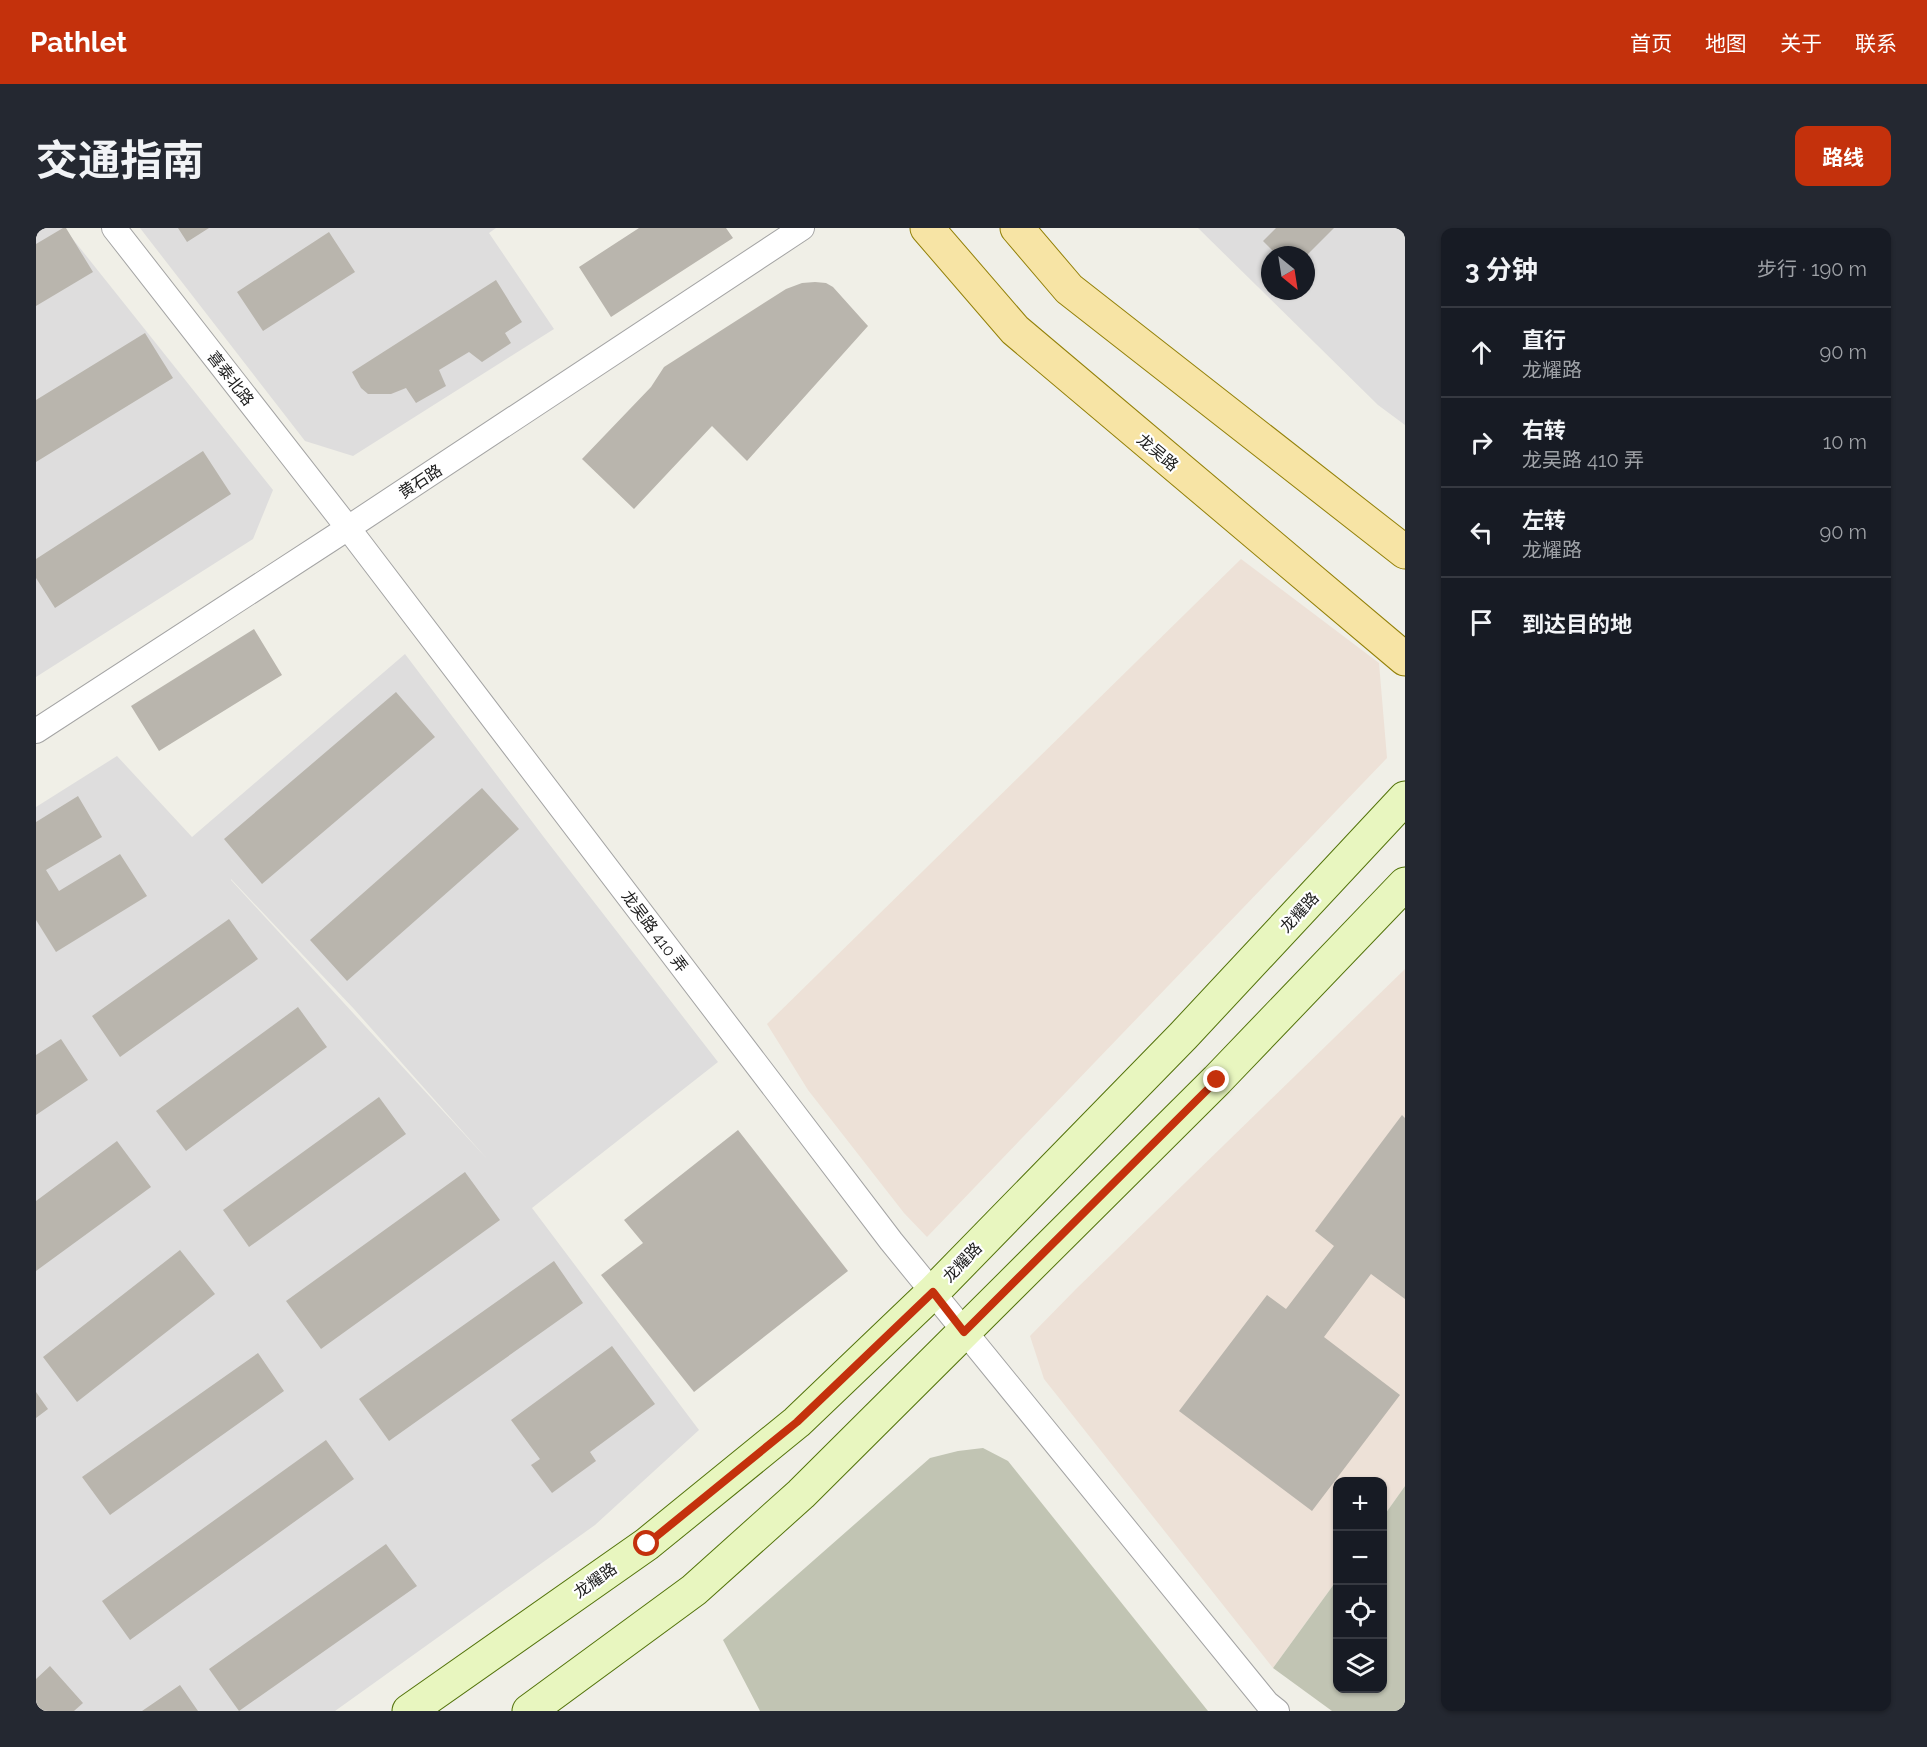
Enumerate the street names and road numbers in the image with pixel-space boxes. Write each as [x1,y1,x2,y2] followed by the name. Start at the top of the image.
[203,347,258,409] street label: 喜泰北路
[1133,430,1182,475] street label: 龙吴路
[395,460,446,502] street label: 黄石路
[618,887,692,976] street label: 龙吴路 410 弄
[1276,888,1323,936] street label: 龙耀路
[939,1238,986,1286] street label: 龙耀路
[570,1559,620,1602] street label: 龙耀路

